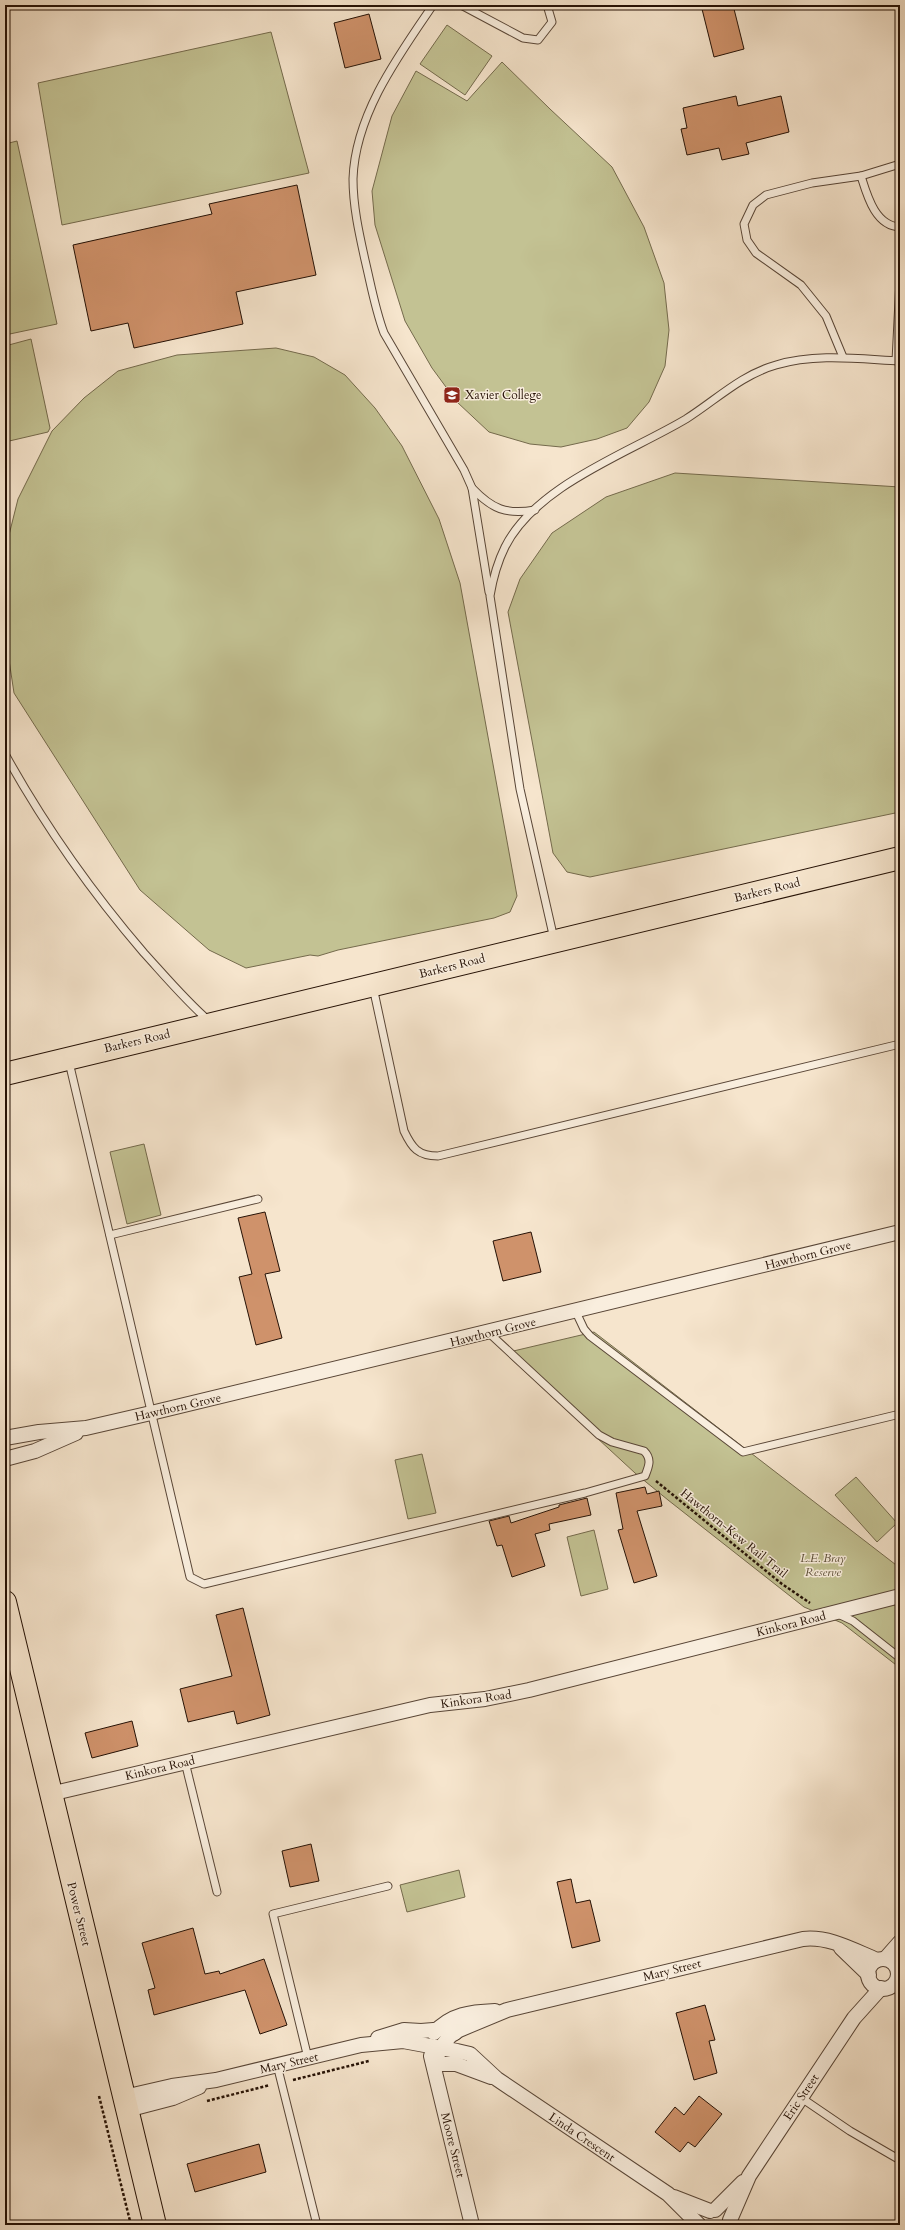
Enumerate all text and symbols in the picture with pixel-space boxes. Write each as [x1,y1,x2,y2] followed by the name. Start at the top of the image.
[442,385,462,405] school or university icon: Xavier College
[465,387,542,403] place label: Xavier College
[732,874,802,906] street label: Barkers Road
[417,950,487,982] street label: Barkers Road
[102,1025,172,1056] street label: Barkers Road
[763,1237,853,1273] street label: Hawthorn Grove
[448,1314,538,1350] street label: Hawthorn Grove
[133,1389,223,1425] street label: Hawthorn Grove
[677,1485,791,1581] street label: Hawthorn-Kew Rail Trail
[800,1550,846,1580] park label: L.E. Bray Reserve
[755,1607,828,1640] street label: Kinkora Road
[440,1686,513,1712] street label: Kinkora Road
[124,1752,197,1784] street label: Kinkora Road
[63,1880,95,1948] street label: Power Street
[641,1955,703,1985] street label: Mary Street
[258,2048,320,2077] street label: Mary Street
[780,2071,822,2123] street label: Eric Street
[546,2109,618,2165] street label: Linda Crescent
[437,2111,469,2179] street label: Moore Street

